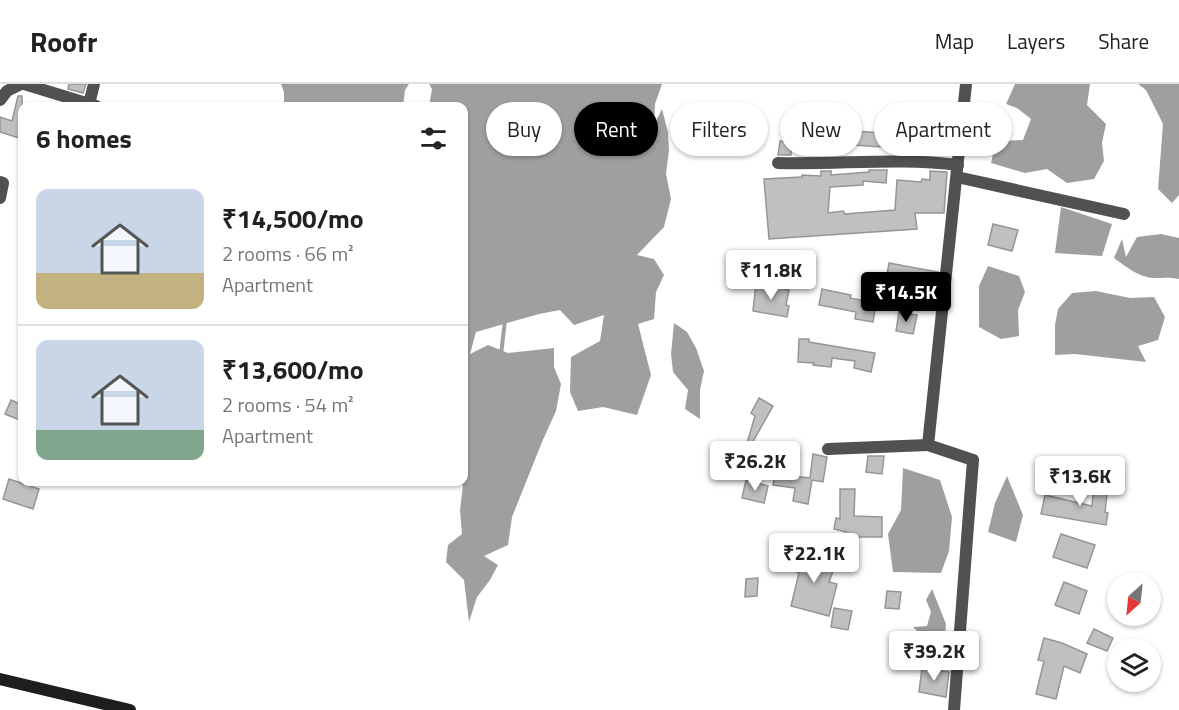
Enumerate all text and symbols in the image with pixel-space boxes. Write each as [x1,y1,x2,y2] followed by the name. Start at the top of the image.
[30,20,97,63] text: Roofr
[935,25,974,57] text: Map
[1007,25,1065,57] text: Layers
[1098,25,1149,57] text: Share
[486,102,562,156] chip: Buy
[574,102,658,156] chip: Rent
[670,102,768,156] chip: Filters
[780,102,862,156] chip: New
[874,102,1012,156] chip: Apartment
[36,119,132,158] text: 6 homes
[417,122,450,155] icon: filters
[222,199,364,238] text: ₹14,500/mo
[84,213,156,285] icon: home
[222,238,354,269] text: 2 rooms · 66 m²
[722,250,820,301] pin: ₹11.8K
[740,254,802,285] text: ₹11.8K
[222,269,313,300] text: Apartment
[857,272,955,323] pin: ₹14.5K
[875,276,937,307] text: ₹14.5K
[222,350,364,389] text: ₹13,600/mo
[84,364,156,436] icon: home
[222,389,354,420] text: 2 rooms · 54 m²
[222,420,313,451] text: Apartment
[706,441,804,492] pin: ₹26.2K
[724,445,786,476] text: ₹26.2K
[1031,456,1129,507] pin: ₹13.6K
[1049,460,1111,491] text: ₹13.6K
[765,533,863,584] pin: ₹22.1K
[783,537,845,568] text: ₹22.1K
[1107,572,1161,626] north arrow
[1107,572,1161,692] map controls
[885,631,983,682] pin: ₹39.2K
[903,635,965,666] text: ₹39.2K
[1107,638,1161,692] button: layers

